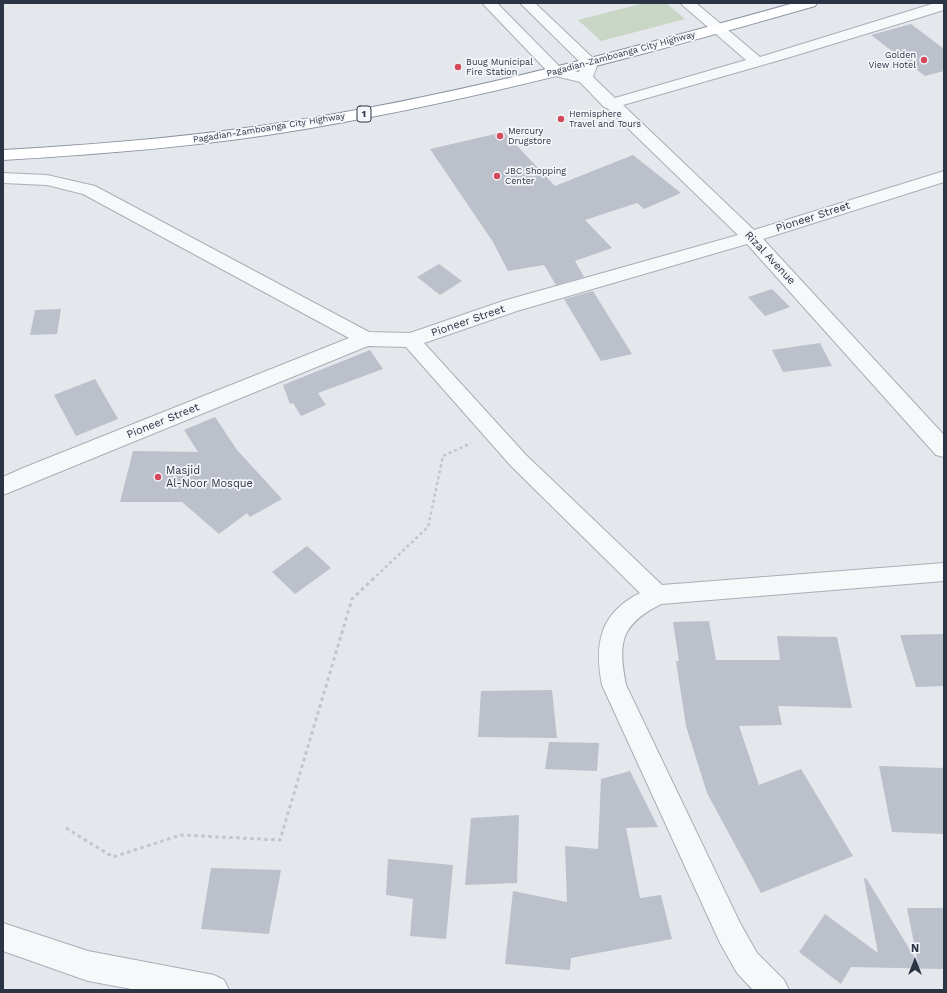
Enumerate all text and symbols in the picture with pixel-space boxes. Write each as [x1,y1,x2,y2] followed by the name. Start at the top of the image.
[545,29,697,79] street label: Pagadian-Zamboanga City Highway
[869,50,916,71] place label: Golden View Hotel
[919,55,929,65] marker: Golden View Hotel
[466,57,533,78] place label: Buug Municipal Fire Station
[453,62,463,72] marker: Buug Municipal Fire Station
[357,106,371,122] road number: 1
[569,109,641,130] place label: Hemisphere Travel and Tours
[192,111,346,145] street label: Pagadian-Zamboanga City Highway
[556,114,566,124] marker: Hemisphere Travel and Tours
[508,126,551,147] place label: Mercury Drugstore
[495,131,505,141] marker: Mercury Drugstore
[505,166,566,187] place label: JBC Shopping Center
[492,171,502,181] marker: JBC Shopping Center
[774,199,852,235] street label: Pioneer Street
[742,229,798,287] street label: Rizal Avenue
[429,302,507,340] street label: Pioneer Street
[125,400,201,442] street label: Pioneer Street
[166,464,253,490] place label: Masjid Al-Noor Mosque
[153,472,163,482] marker: Masjid Al-Noor Mosque
[895,941,935,981] north arrow
[911,942,919,955] text: N

